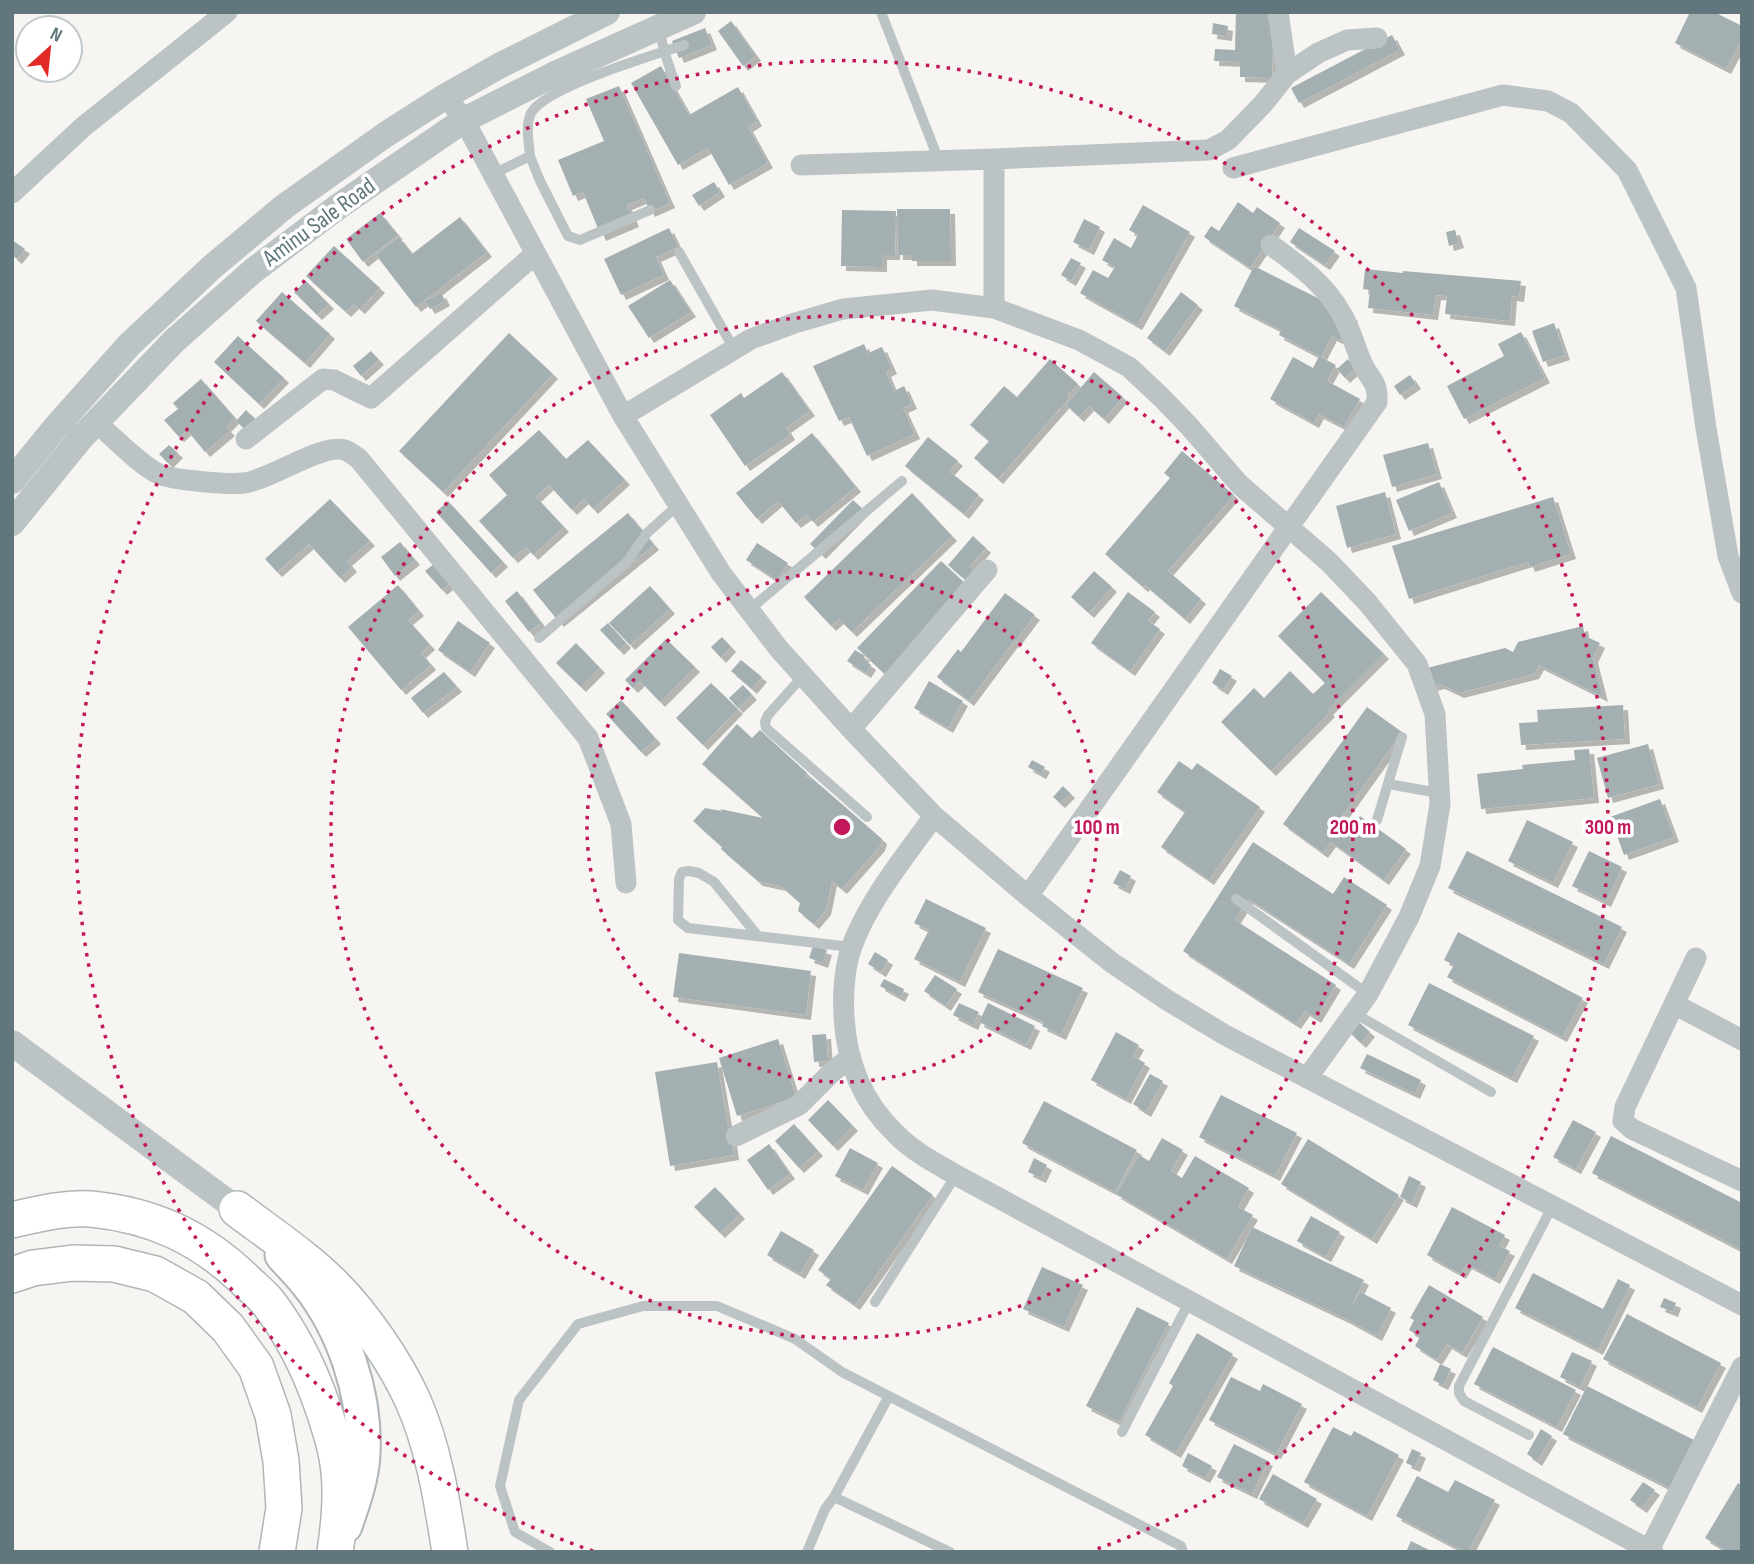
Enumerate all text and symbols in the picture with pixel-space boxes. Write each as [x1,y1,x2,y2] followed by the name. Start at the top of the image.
[14,14,84,84] north arrow
[46,23,66,48] text: N
[256,171,381,273] street label: Aminu Sale Road
[830,815,854,839] centre of rings
[1074,815,1120,840] text: 100 m
[1330,815,1376,840] text: 200 m
[1585,815,1631,840] text: 300 m

